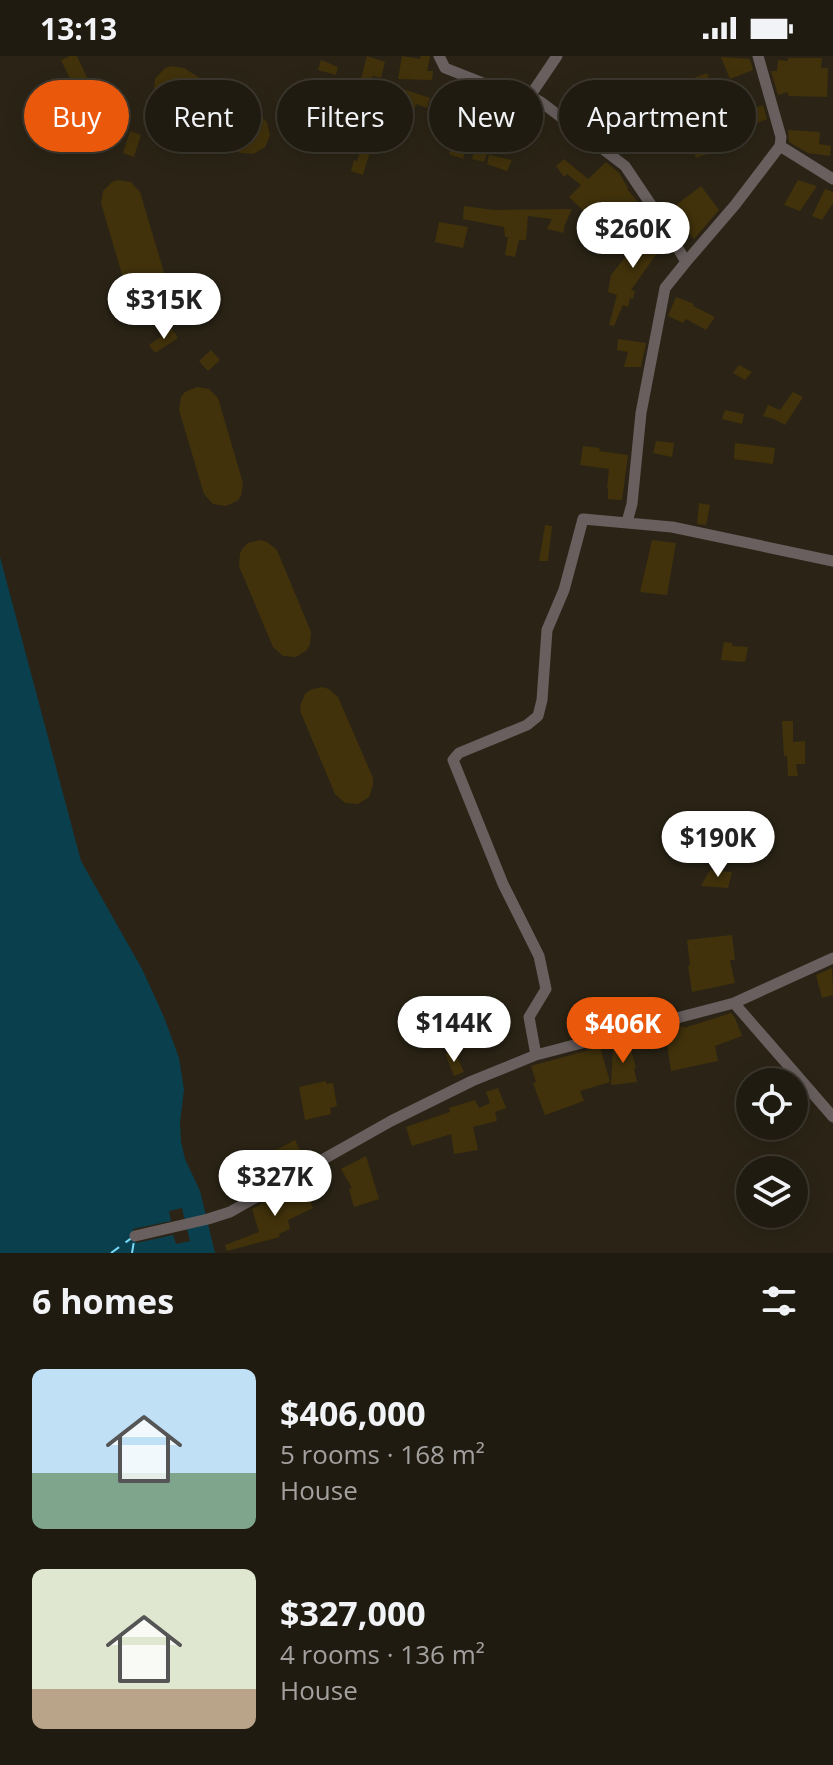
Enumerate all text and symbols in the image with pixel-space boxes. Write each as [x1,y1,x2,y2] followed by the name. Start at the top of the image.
[40,8,117,49] text: 13:13
[24,80,129,152] chip: Buy
[145,80,261,152] chip: Rent
[277,80,413,152] chip: Filters
[429,80,543,152] chip: New
[559,80,756,152] chip: Apartment
[577,202,689,270] pin: $260K
[595,210,671,246] text: $260K
[108,273,220,341] pin: $315K
[126,281,202,317] text: $315K
[662,811,774,879] pin: $190K
[680,819,756,855] text: $190K
[398,996,510,1064] pin: $144K
[567,997,679,1065] pin: $406K
[416,1004,492,1040] text: $144K
[585,1005,661,1041] text: $406K
[736,1068,808,1228] map controls
[736,1068,808,1140] button: locate
[219,1150,331,1218] pin: $327K
[736,1156,808,1228] button: layers
[237,1158,313,1194] text: $327K
[32,1278,174,1324] text: 6 homes
[757,1279,801,1323] icon: filters
[280,1390,426,1436] text: $406,000
[96,1401,192,1497] icon: home
[280,1436,485,1472] text: 5 rooms · 168 m²
[280,1472,358,1508] text: House
[280,1590,426,1636] text: $327,000
[96,1601,192,1697] icon: home
[280,1636,485,1672] text: 4 rooms · 136 m²
[280,1672,358,1708] text: House

